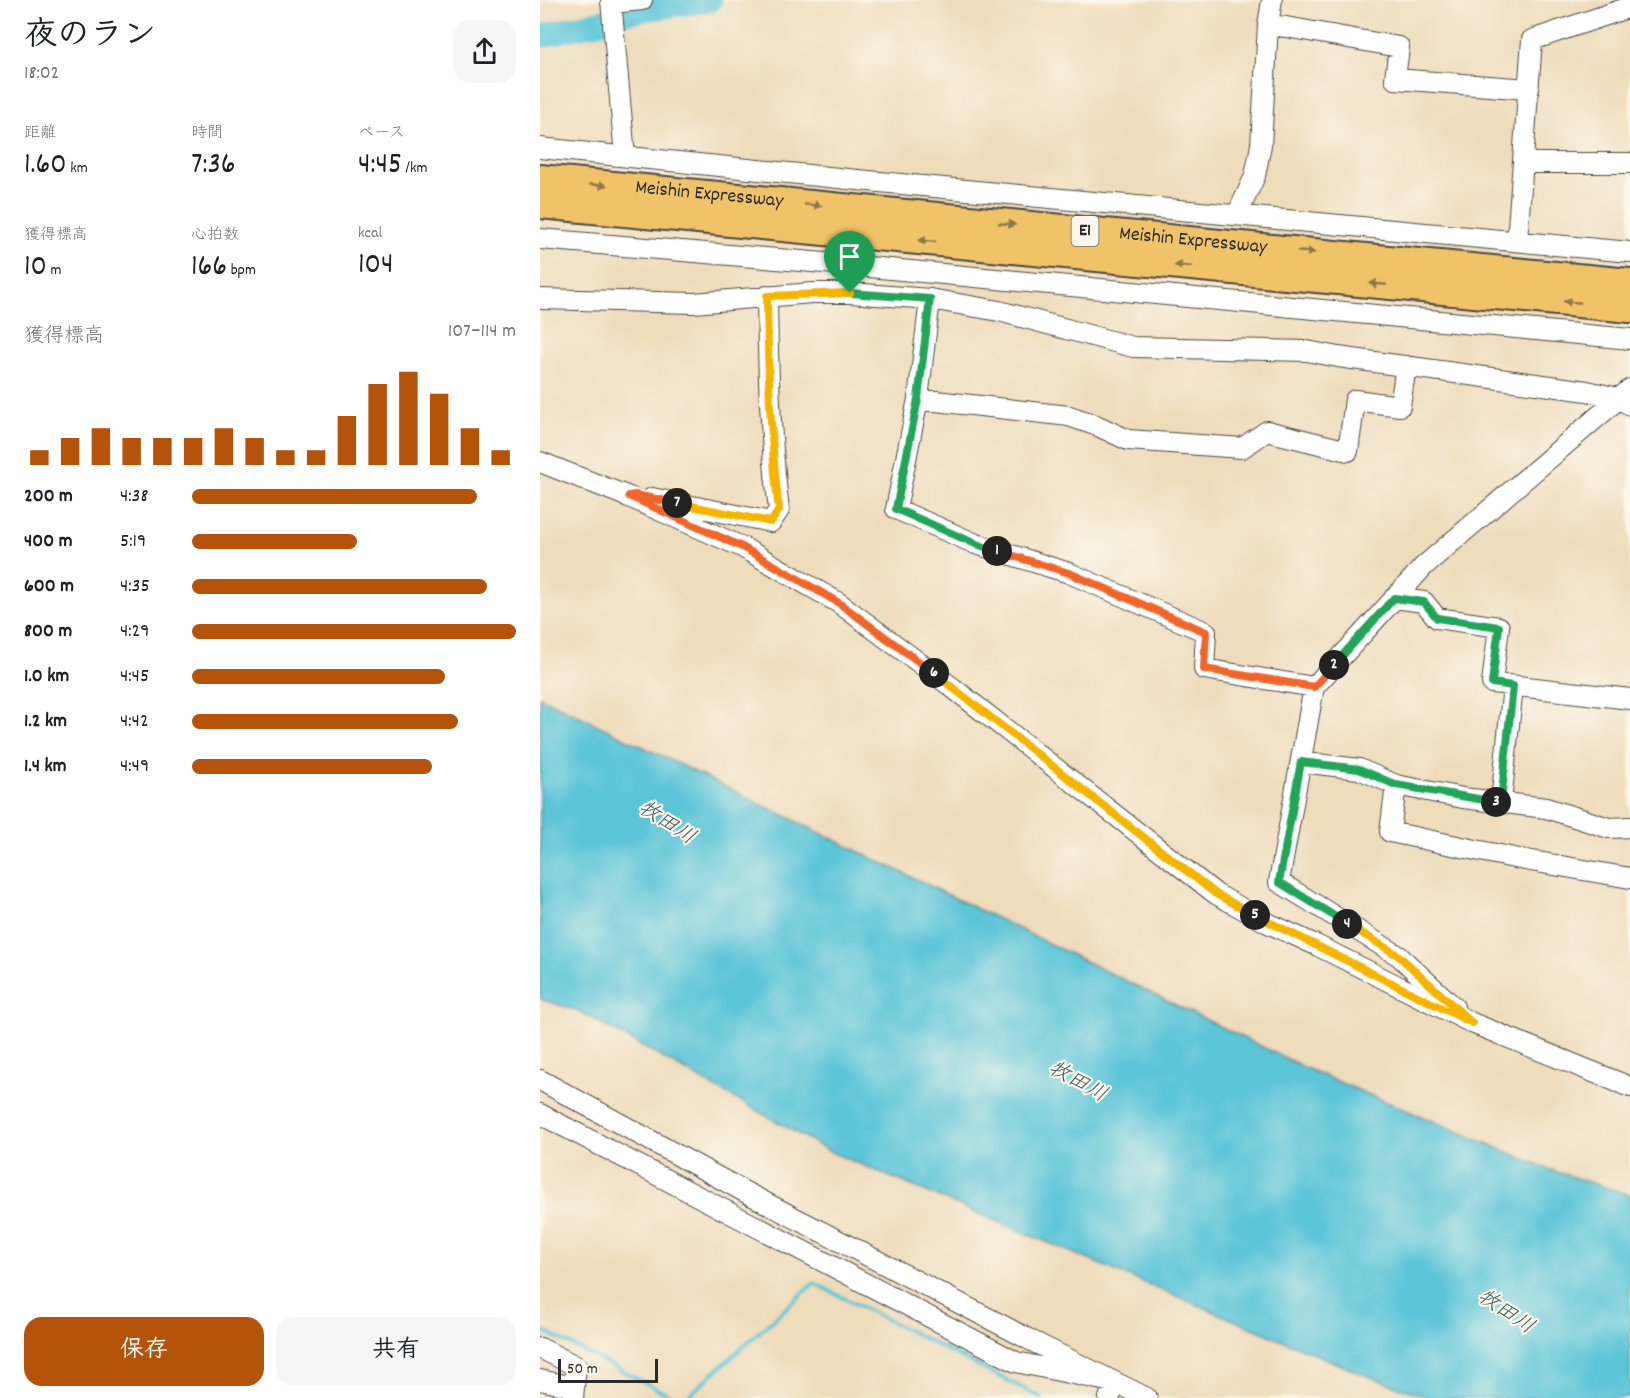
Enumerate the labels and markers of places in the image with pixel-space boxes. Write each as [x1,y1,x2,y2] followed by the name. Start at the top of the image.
[824,231,875,293] pin
[662,488,692,518] pin: 7
[982,536,1012,566] pin: 1
[1319,650,1349,680] pin: 2
[919,658,949,688] pin: 6
[1481,787,1511,817] pin: 3
[1240,900,1270,930] pin: 5
[1332,909,1362,939] pin: 4

